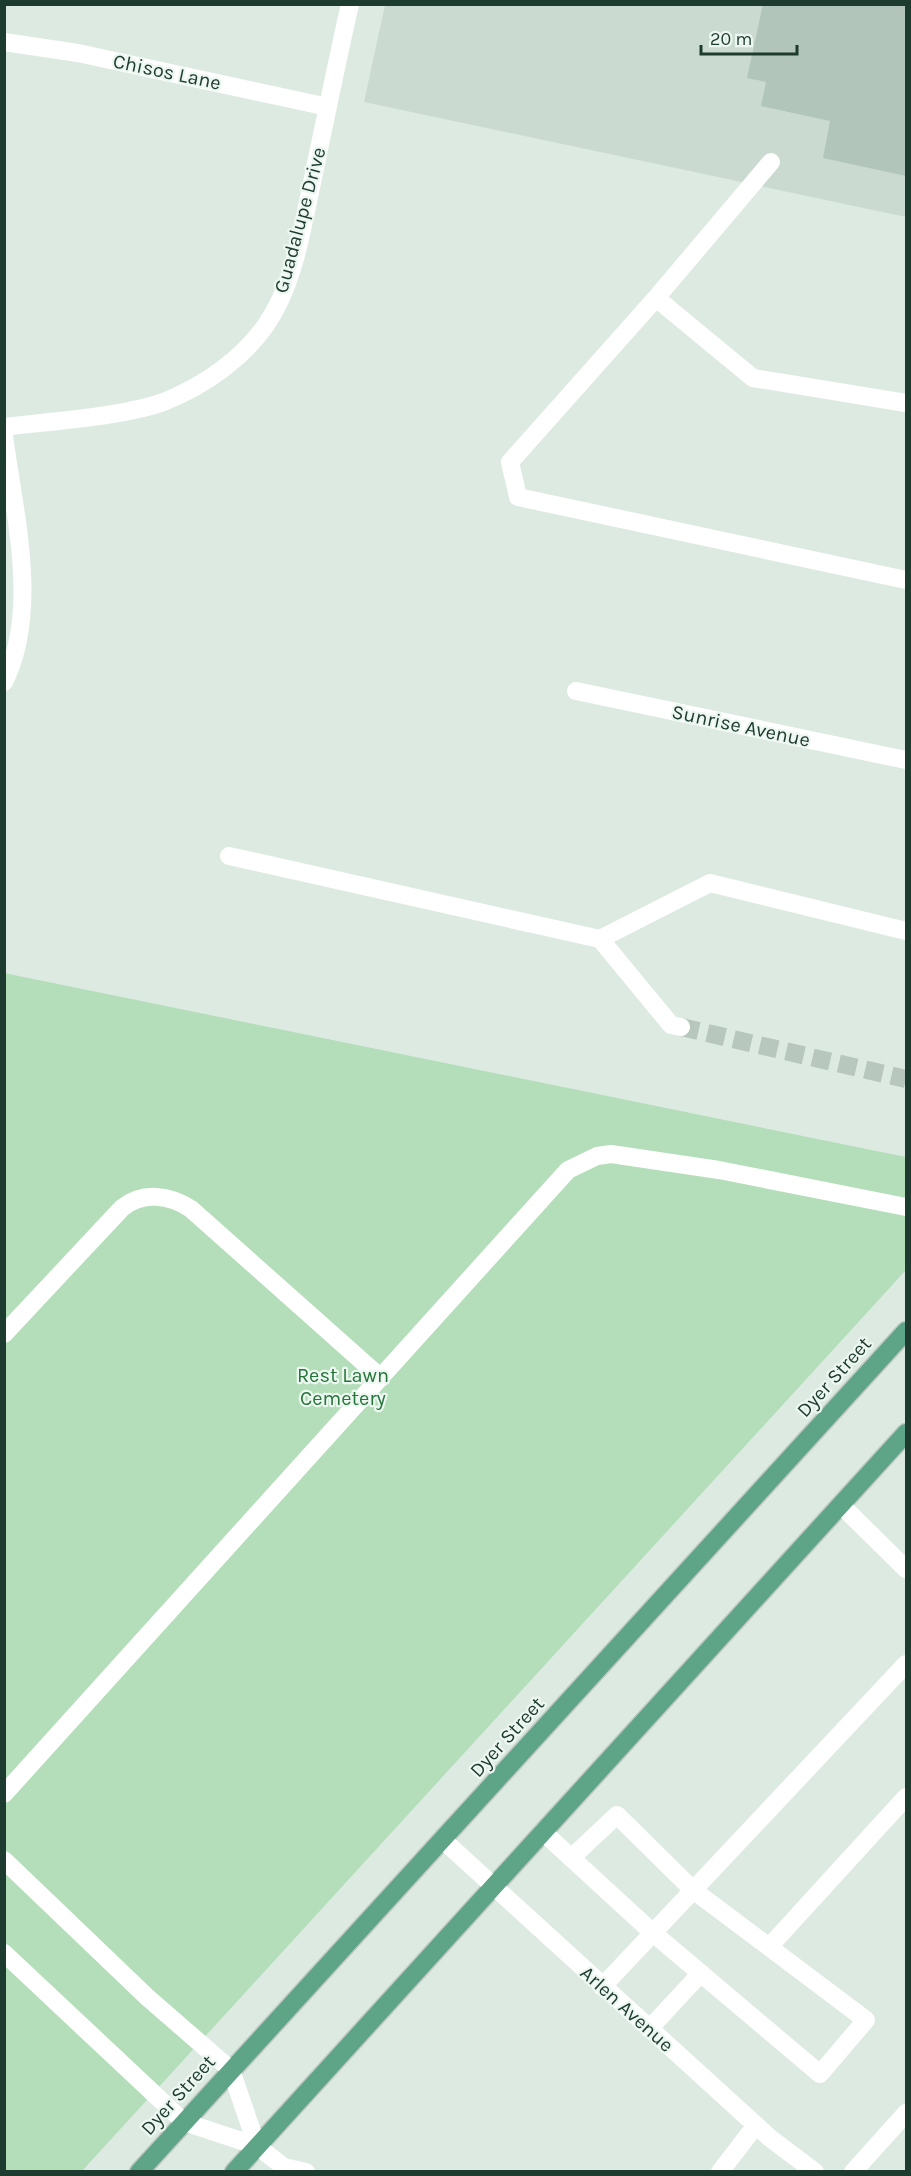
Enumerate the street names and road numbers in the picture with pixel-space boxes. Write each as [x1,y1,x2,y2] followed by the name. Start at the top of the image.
[111,49,223,95] street label: Chisos Lane
[269,145,331,295] street label: Guadalupe Drive
[670,700,812,752] street label: Sunrise Avenue
[792,1332,876,1422] street label: Dyer Street
[465,1692,549,1782] street label: Dyer Street
[576,1961,678,2057] street label: Arlen Avenue
[136,2050,220,2140] street label: Dyer Street

